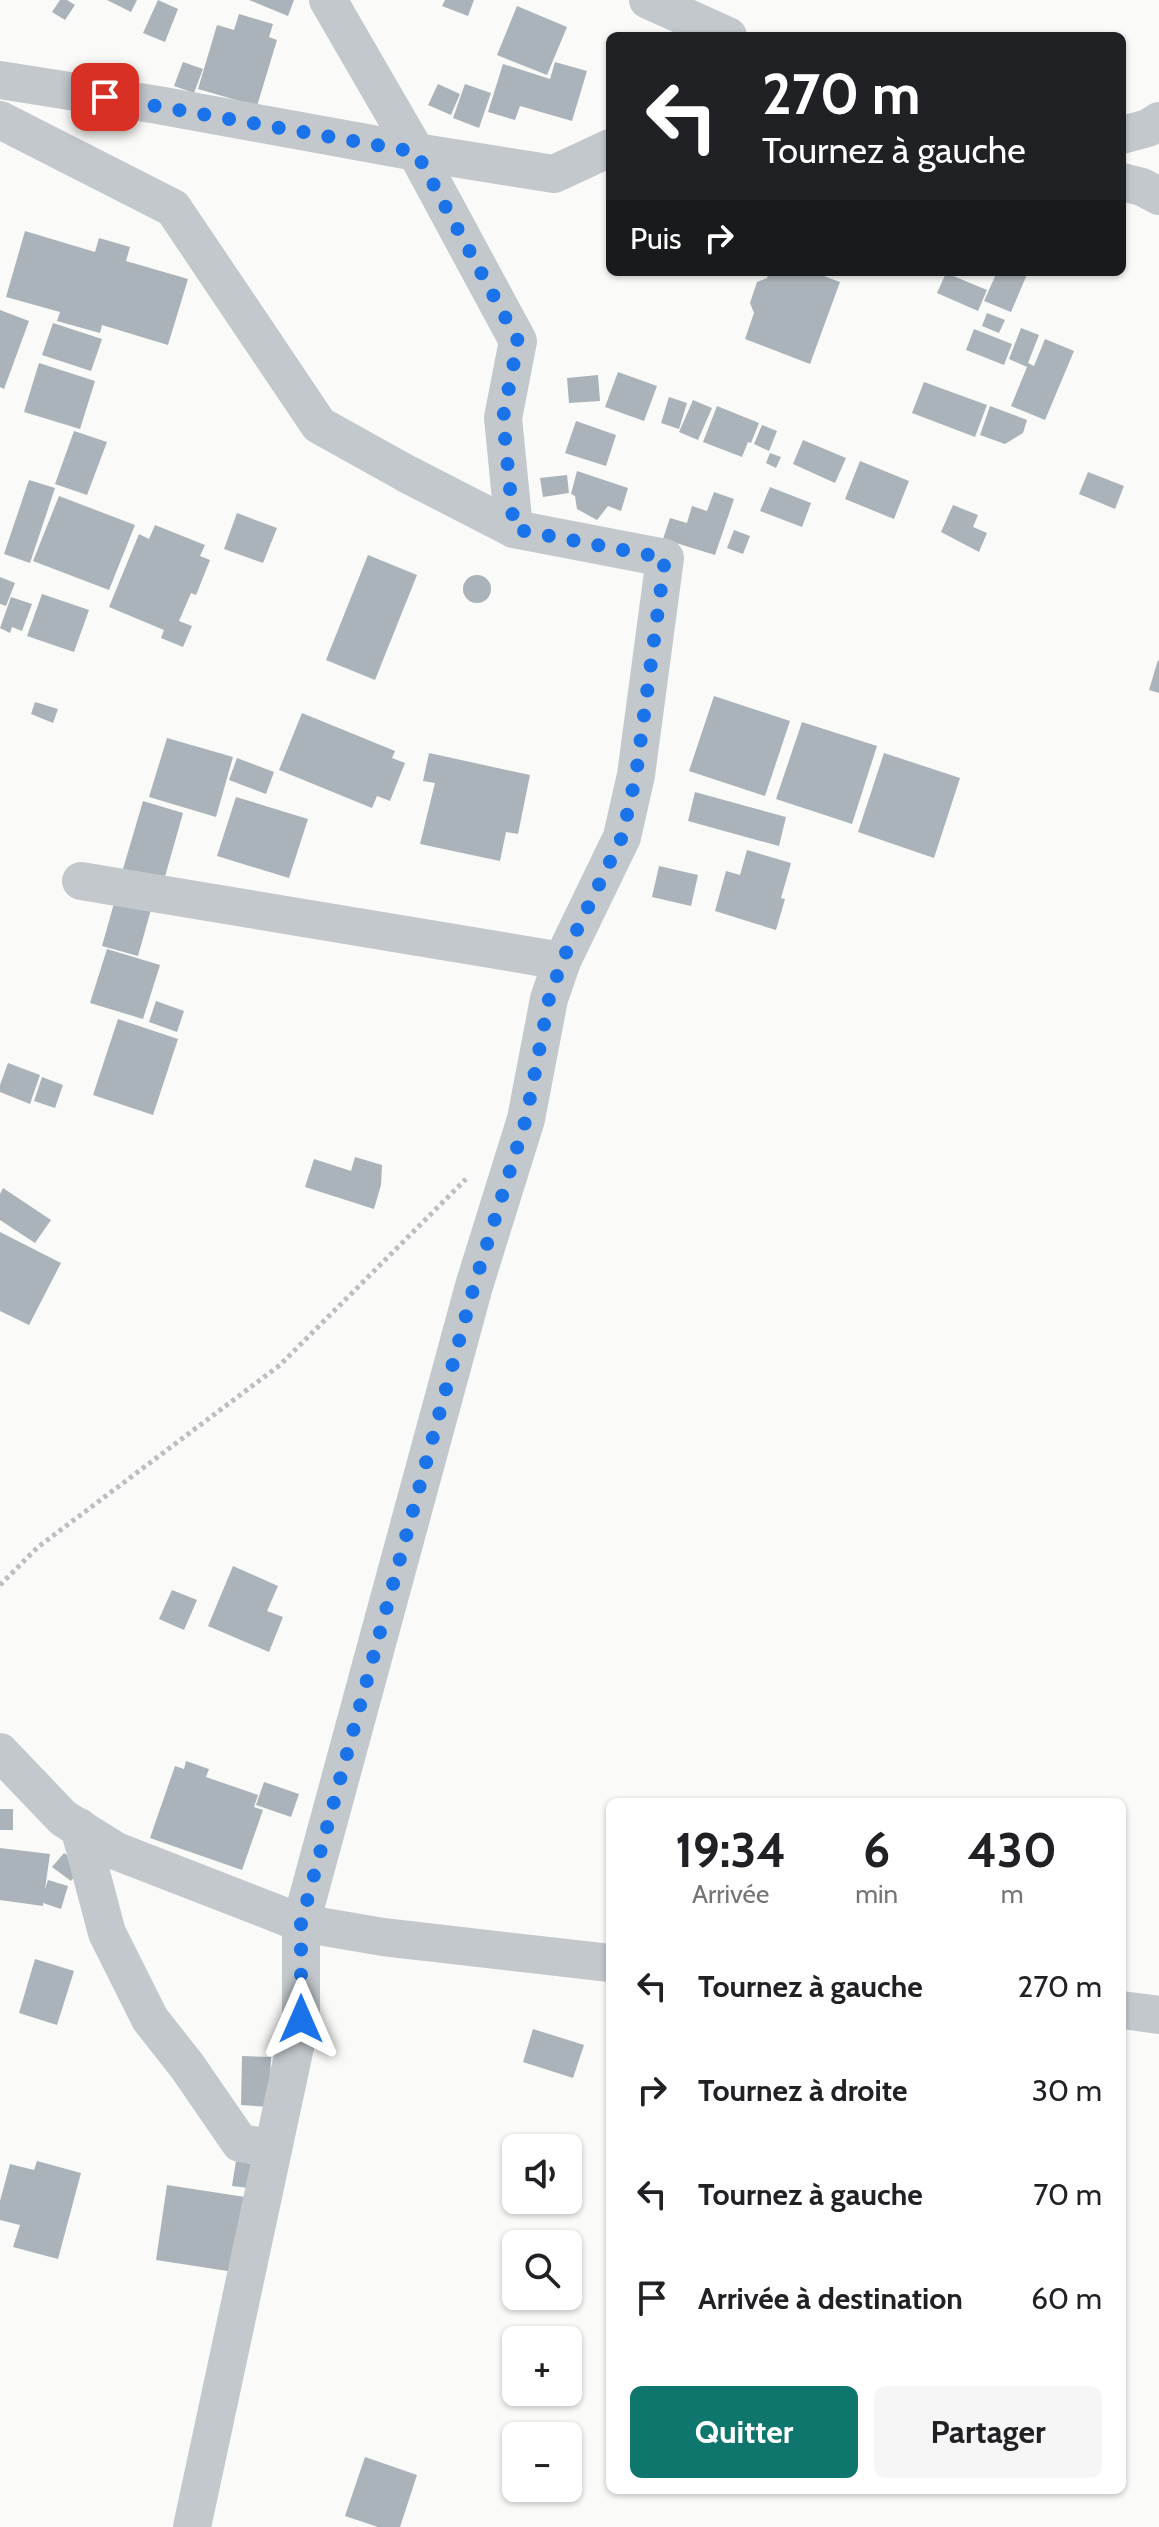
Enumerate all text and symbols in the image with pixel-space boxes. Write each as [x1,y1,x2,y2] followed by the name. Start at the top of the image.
[762,60,920,128] text: 270 m
[71,63,139,131] pin
[630,64,734,168] icon: left
[83,75,127,119] icon: arrive
[762,128,1026,172] text: Tournez à gauche
[697,216,741,260] icon: right
[630,220,681,257] text: Puis
[675,1821,786,1879] text: 19:34
[863,1821,890,1879] text: 6
[967,1821,1057,1879] text: 430
[692,1878,769,1910] text: Arrivée
[855,1878,898,1910] text: min
[1001,1878,1023,1910] text: m
[630,1964,674,2008] icon: left
[698,1968,923,2005] text: Tournez à gauche
[1017,1968,1102,2005] text: 270 m
[259,1977,343,2061] position arrow
[630,2068,674,2112] icon: right
[698,2072,907,2109] text: Tournez à droite
[1032,2072,1102,2109] text: 30 m
[502,2134,582,2502] map controls
[502,2134,582,2214] button: sound
[630,2172,674,2216] icon: left
[698,2176,923,2213] text: Tournez à gauche
[1033,2176,1102,2213] text: 70 m
[502,2230,582,2310] button: search
[630,2276,674,2320] icon: arrive
[698,2280,963,2317] text: Arrivée à destination
[1031,2280,1102,2317] text: 60 m
[502,2326,582,2406] button: +
[630,2386,858,2478] button: Quitter
[874,2386,1102,2478] button: Partager
[502,2422,582,2502] button: −

